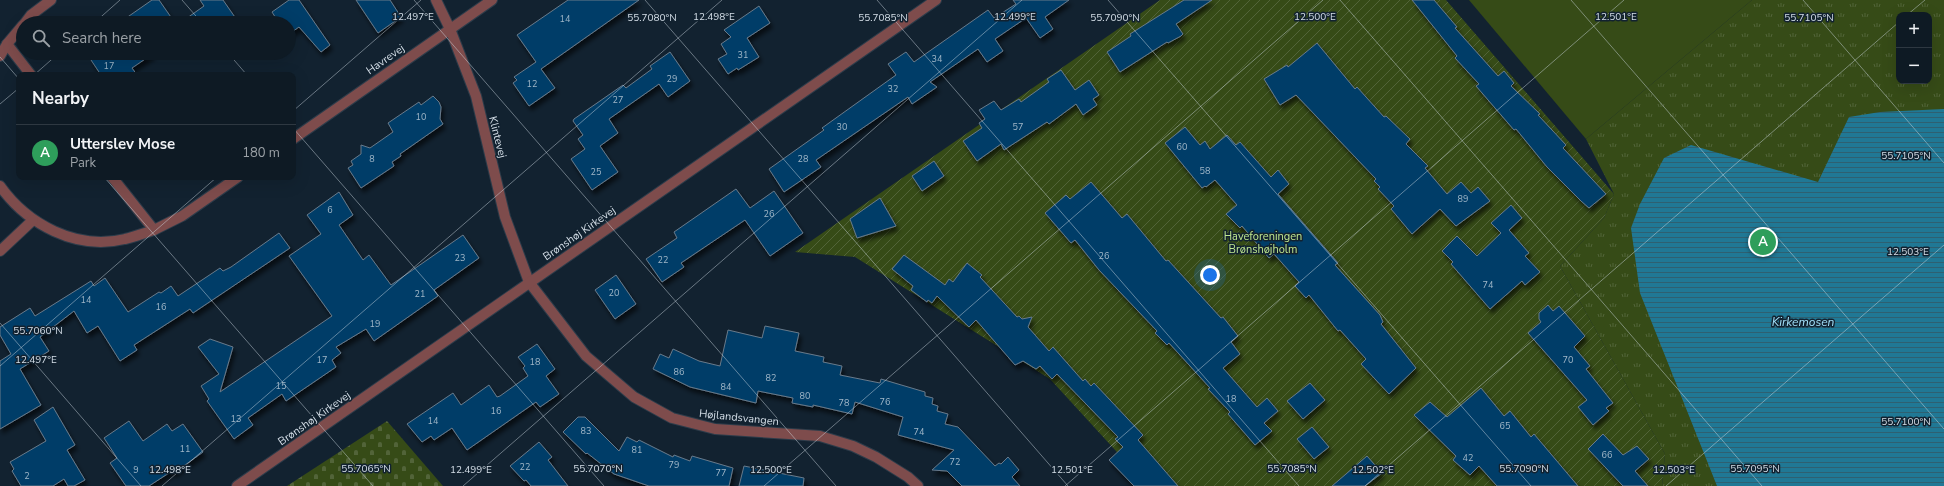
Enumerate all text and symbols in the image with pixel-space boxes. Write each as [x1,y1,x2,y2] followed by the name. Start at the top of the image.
[392,10,434,24] text: 12.497°E
[693,10,735,24] text: 12.498°E
[994,10,1036,24] text: 12.499°E
[1294,10,1336,24] text: 12.500°E
[1595,10,1637,24] text: 12.501°E
[627,11,677,25] text: 55.7080°N
[858,11,908,25] text: 55.7085°N
[1090,11,1140,25] text: 55.7090°N
[1784,11,1834,25] text: 55.7105°N
[1896,12,1932,84] map controls
[1896,12,1932,48] button: +
[560,13,571,25] house number: 14
[16,16,296,60] search box
[30,27,52,49] icon: search
[62,28,142,48] text: Search here
[363,41,407,78] street label: Havrevej
[1896,48,1932,84] button: −
[738,49,748,61] house number: 31
[932,53,943,65] house number: 34
[104,60,114,72] house number: 17
[667,73,677,85] house number: 29
[527,78,537,90] house number: 12
[888,83,898,95] house number: 32
[32,87,89,110] text: Nearby
[613,94,623,106] house number: 27
[416,111,426,123] house number: 10
[485,115,510,160] street label: Klintevej
[837,121,847,133] house number: 30
[1013,121,1023,133] house number: 57
[70,134,175,154] text: Utterslev Mose
[1177,141,1187,153] house number: 60
[40,144,50,162] text: A
[242,144,280,162] text: 180 m
[1881,149,1931,163] text: 55.7105°N
[369,153,375,165] house number: 8
[798,153,808,165] house number: 28
[70,154,96,172] text: Park
[1200,165,1210,177] house number: 58
[591,166,601,178] house number: 25
[1458,193,1468,205] house number: 89
[540,203,619,264] street label: Brønshøj Kirkevej
[327,204,333,216] house number: 6
[764,208,774,220] house number: 26
[1750,227,1776,257] pin: A
[1224,229,1302,257] park label: Haveforeningen Brønshøjholm
[1887,245,1929,259] text: 12.503°E
[1099,250,1109,262] house number: 26
[455,252,465,264] house number: 23
[658,254,668,266] house number: 22
[1200,265,1220,285] your location
[1483,279,1494,291] house number: 74
[609,287,619,299] house number: 20
[415,288,425,300] house number: 21
[81,294,92,306] house number: 14
[156,301,166,313] house number: 16
[1772,314,1835,330] water label: Kirkemosen
[370,318,380,330] house number: 19
[13,324,63,338] text: 55.7060°N
[15,353,57,367] text: 12.497°E
[317,354,327,366] house number: 17
[1563,354,1573,366] house number: 70
[530,356,540,368] house number: 18
[674,366,684,378] house number: 86
[766,372,776,384] house number: 82
[276,380,286,392] house number: 15
[721,381,732,393] house number: 84
[275,388,354,449] street label: Brønshøj Kirkevej
[800,390,810,402] house number: 80
[1226,393,1236,405] house number: 18
[880,396,890,408] house number: 76
[839,397,849,409] house number: 78
[491,405,501,417] house number: 16
[698,406,780,429] street label: Højlandsvangen
[231,413,241,425] house number: 13
[428,415,439,427] house number: 14
[1881,415,1931,429] text: 55.7100°N
[1500,420,1510,432] house number: 65
[581,425,591,437] house number: 83
[914,426,925,438] house number: 74
[180,443,190,455] house number: 11
[632,444,642,456] house number: 81
[1602,449,1612,461] house number: 66
[1463,452,1473,464] house number: 42
[950,456,960,468] house number: 72
[669,459,679,471] house number: 79
[520,461,530,473] house number: 22
[341,462,391,476] text: 55.7065°N
[573,462,623,476] text: 55.7070°N
[1267,462,1317,476] text: 55.7085°N
[1499,462,1549,476] text: 55.7090°N
[1730,462,1780,476] text: 55.7095°N
[149,463,191,477] text: 12.498°E
[450,463,492,477] text: 12.499°E
[750,463,792,477] text: 12.500°E
[1051,463,1093,477] text: 12.501°E
[1352,463,1394,477] text: 12.502°E
[1653,463,1695,477] text: 12.503°E
[133,464,139,476] house number: 9
[716,467,726,479] house number: 77
[24,470,30,482] house number: 2

